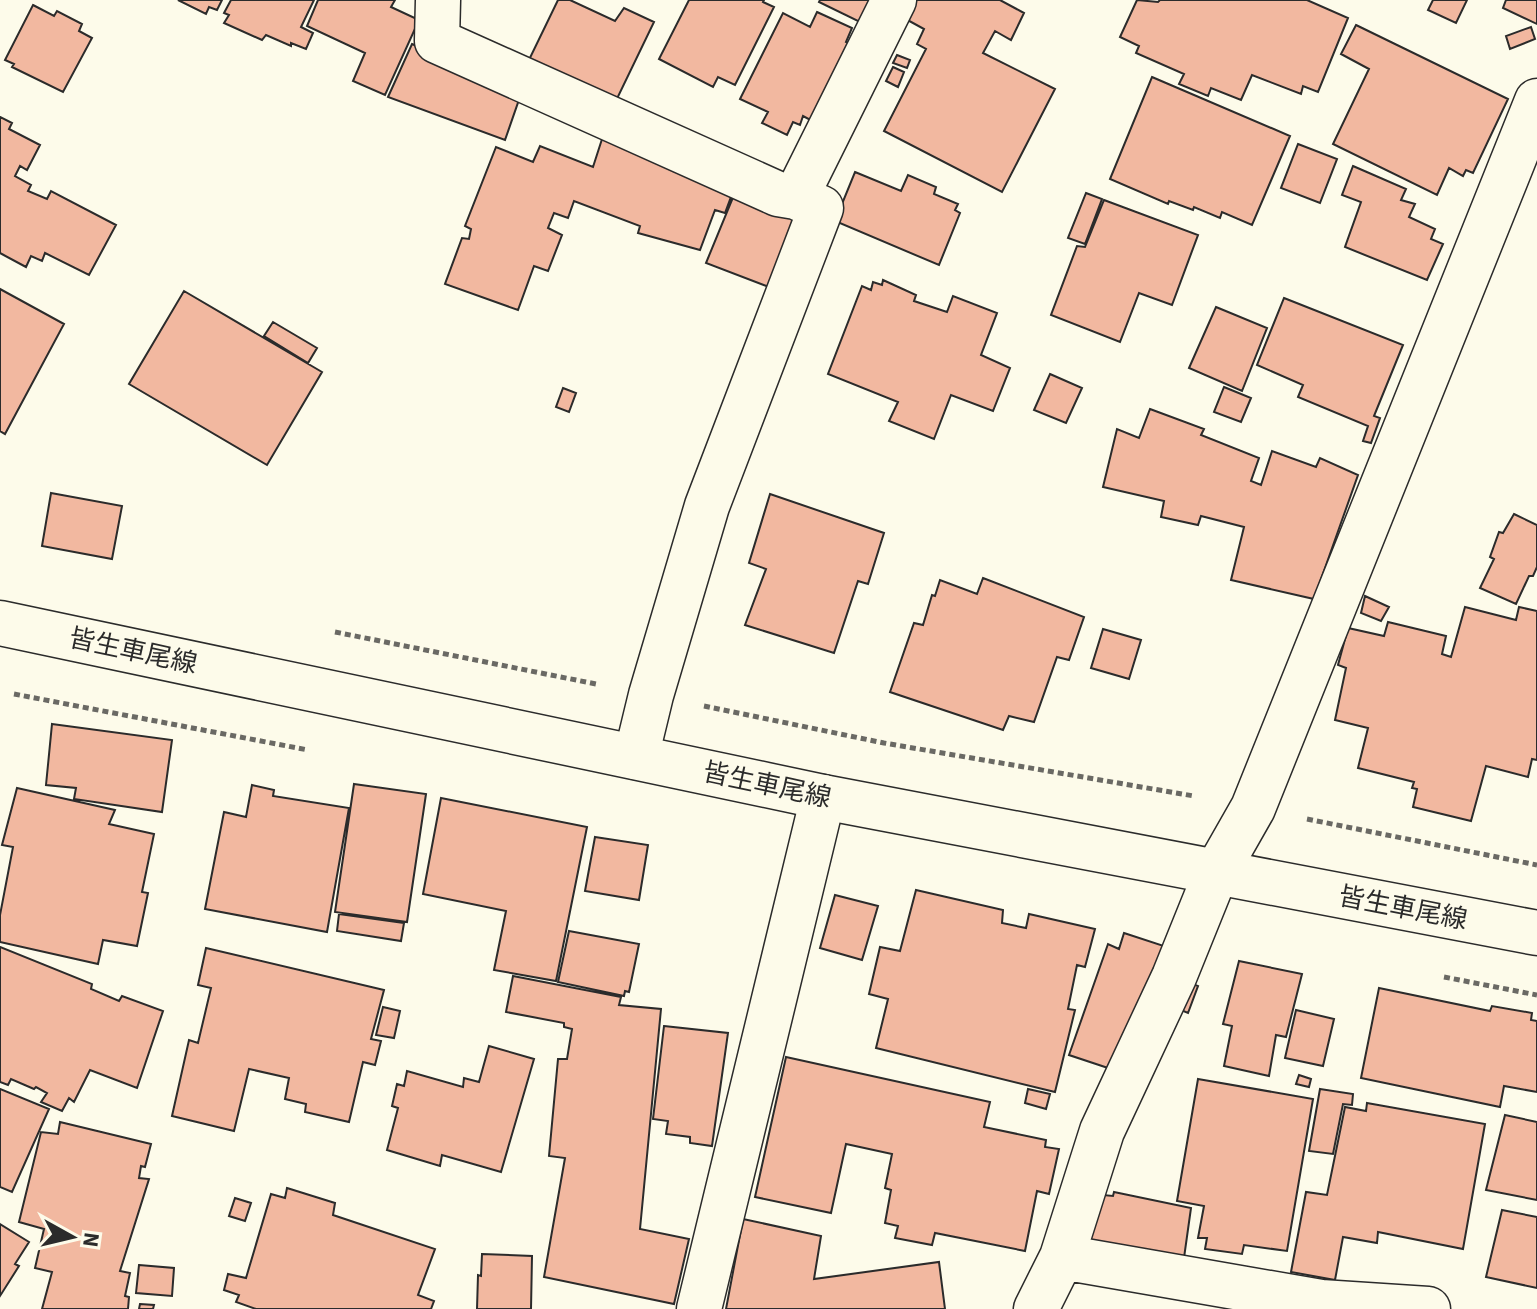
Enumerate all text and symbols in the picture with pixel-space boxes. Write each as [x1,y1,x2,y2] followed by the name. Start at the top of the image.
[66,619,200,683] street label: 皆生車尾線
[700,753,834,817] street label: 皆生車尾線
[1336,877,1470,939] street label: 皆生車尾線
[32,1197,112,1277] north arrow
[74,1230,108,1249] text: N

